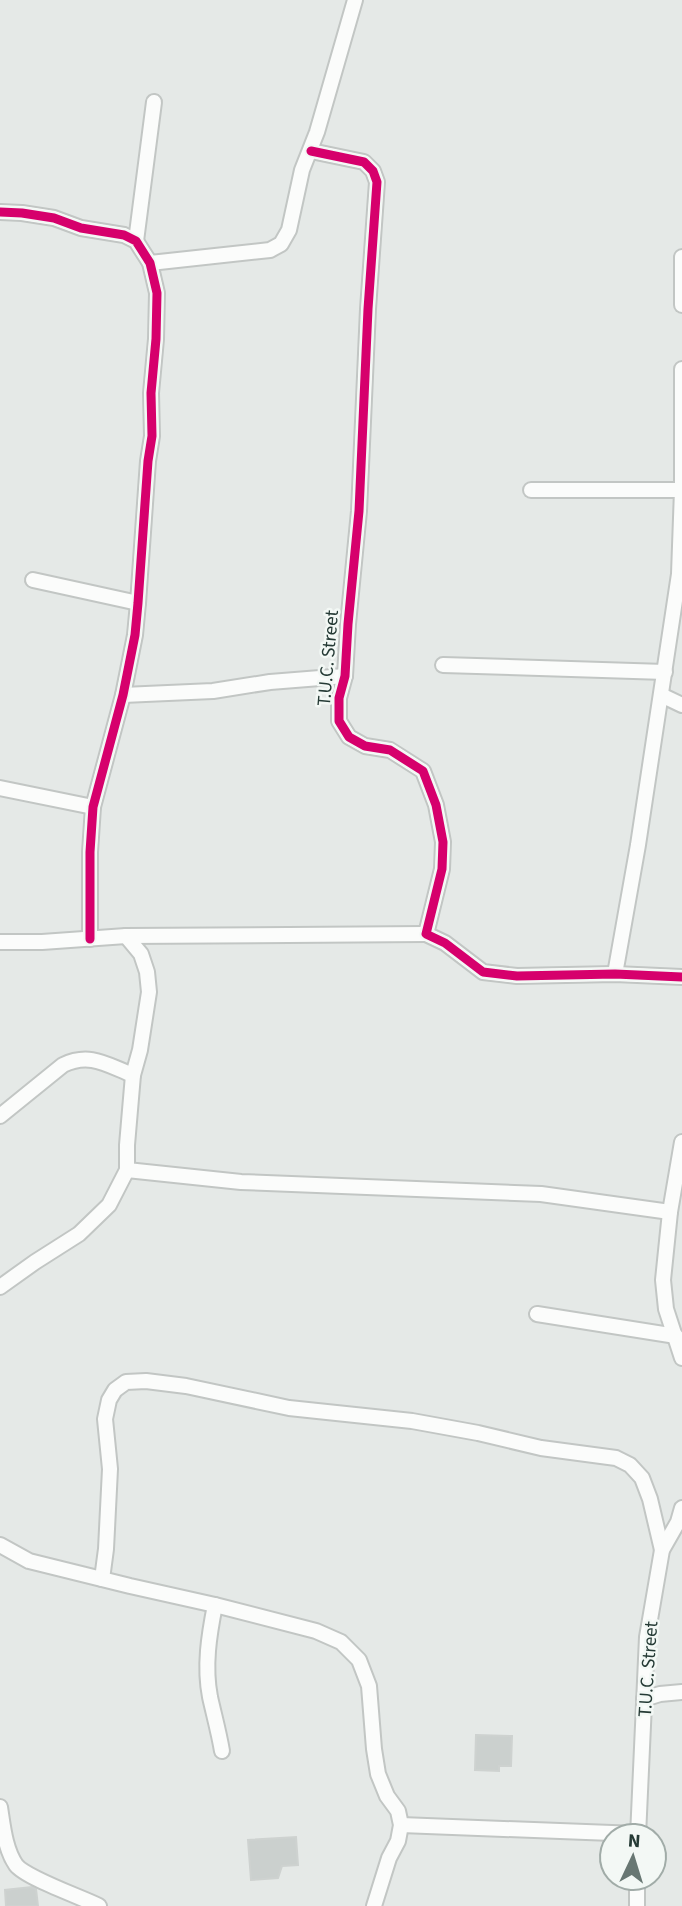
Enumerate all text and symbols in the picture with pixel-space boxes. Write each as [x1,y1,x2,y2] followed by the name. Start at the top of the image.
[311,608,346,707] street label: T.U.C. Street
[632,1620,665,1718] street label: T.U.C. Street
[598,1822,668,1892] north arrow
[627,1828,641,1855] text: N

